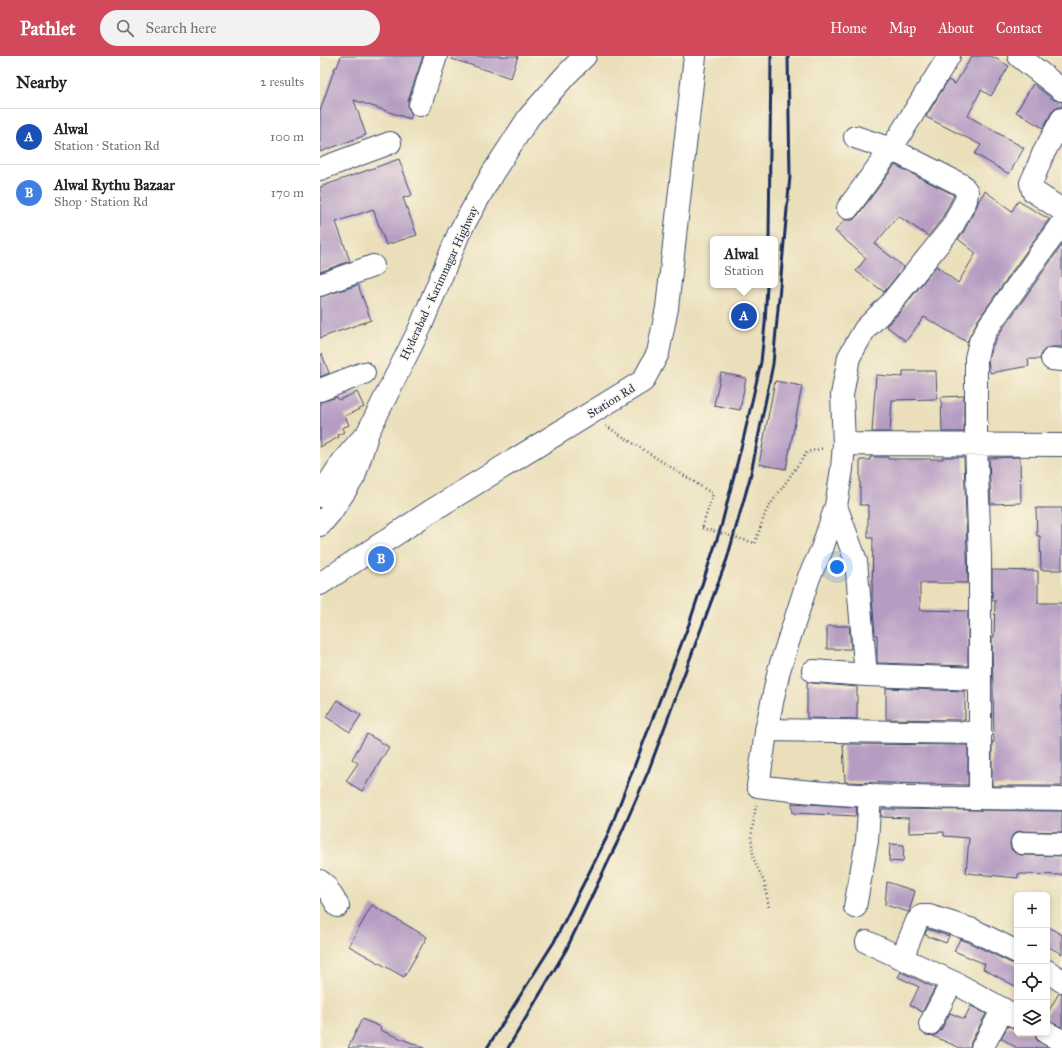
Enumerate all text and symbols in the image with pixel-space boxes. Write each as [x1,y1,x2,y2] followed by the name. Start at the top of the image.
[100,10,380,46] search box
[20,17,76,40] text: Pathlet
[114,17,136,39] icon: search
[146,19,217,37] text: Search here
[830,20,867,37] text: Home
[889,20,916,37] text: Map
[938,20,974,37] text: About
[996,20,1042,37] text: Contact
[16,72,67,93] text: Nearby
[260,74,304,90] text: 2 results
[54,120,88,138] text: Alwal
[25,129,33,145] text: A
[270,129,304,145] text: 100 m
[54,138,160,154] text: Station · Station Rd
[54,176,175,194] text: Alwal Rythu Bazaar
[25,185,33,201] text: B
[271,185,304,201] text: 170 m
[54,194,148,210] text: Shop · Station Rd
[397,203,482,363] street label: Hyderabad - Karimnagar Highway
[710,236,778,288] popup
[724,245,759,263] text: Alwal
[724,263,764,279] text: Station
[731,301,757,331] pin: A
[585,381,637,421] street label: Station Rd
[368,544,394,574] pin: B
[827,557,847,577] your location
[1014,892,1050,1036] map controls
[1014,892,1050,928] button: +
[1014,928,1050,964] button: −
[1014,964,1050,1000] button: locate
[1014,1000,1050,1036] button: layers

